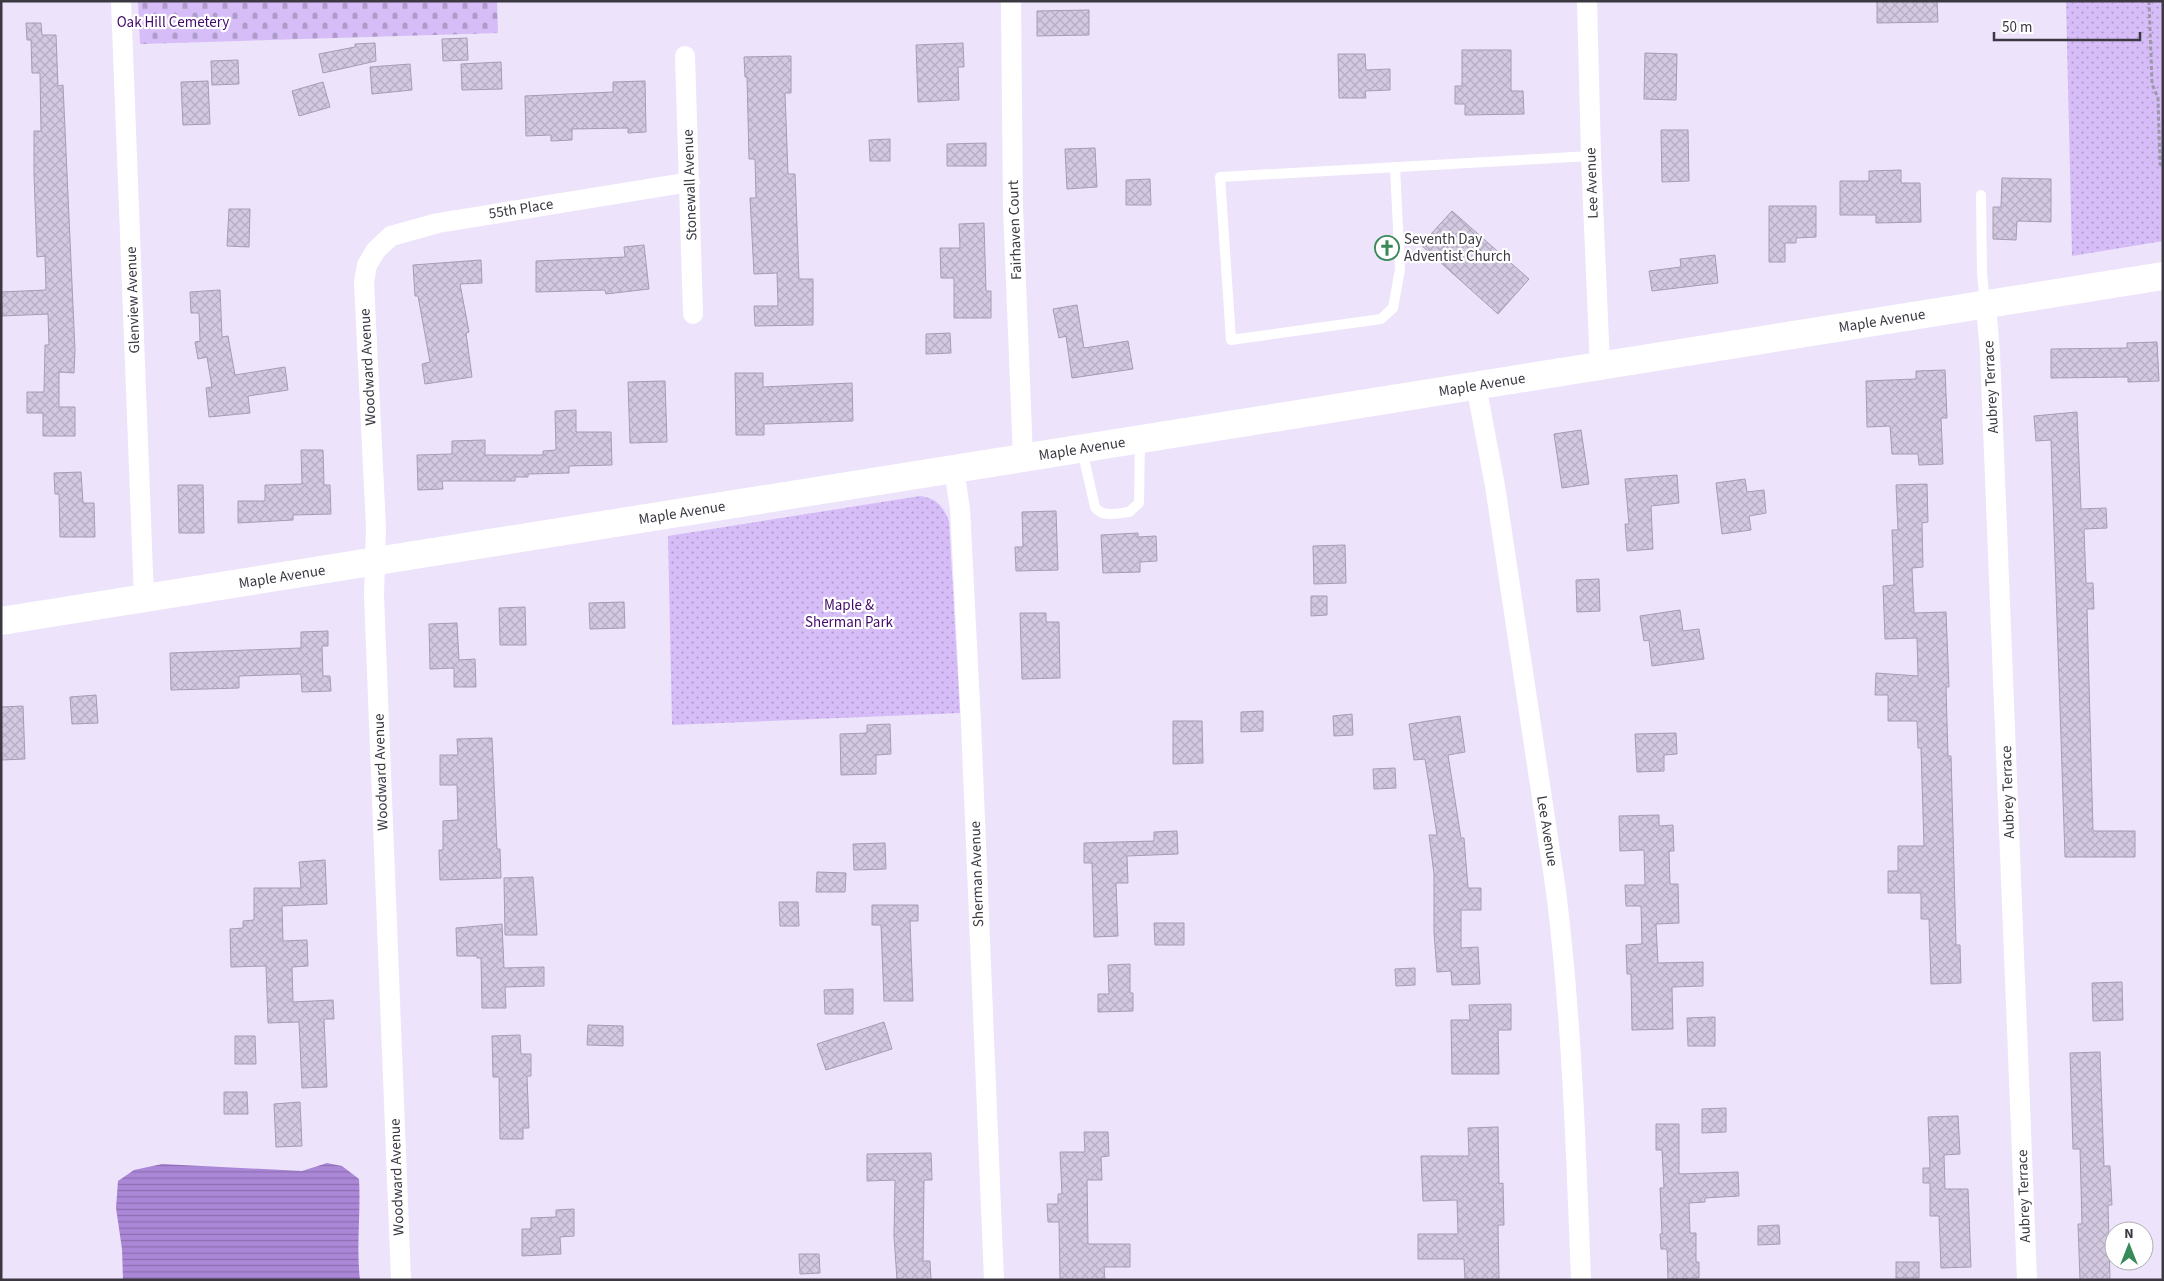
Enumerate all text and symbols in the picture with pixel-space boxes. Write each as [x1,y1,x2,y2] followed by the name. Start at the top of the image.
[1994,10,2140,42] scale bar
[117,12,229,33] park label: Oak Hill Cemetery
[2002,17,2032,38] text: 50 m
[678,129,702,241] street label: Stonewall Avenue
[1580,147,1604,219] street label: Lee Avenue
[1003,180,1027,280] street label: Fairhaven Court
[487,194,555,224] street label: 55th Place
[1404,229,1511,267] place label: Seventh Day Adventist Church
[1374,235,1400,261] church icon: Seventh Day Adventist Church
[121,246,145,354] street label: Glenview Avenue
[1837,304,1927,338] street label: Maple Avenue
[354,308,382,426] street label: Woodward Avenue
[1978,340,2004,434] street label: Aubrey Terrace
[1437,368,1527,402] street label: Maple Avenue
[1037,432,1127,466] street label: Maple Avenue
[637,496,727,530] street label: Maple Avenue
[237,560,327,594] street label: Maple Avenue
[805,595,894,633] park label: Maple & Sherman Park
[368,713,394,831] street label: Woodward Avenue
[1996,745,2020,839] street label: Aubrey Terrace
[1531,794,1563,868] street label: Lee Avenue
[965,821,989,927] street label: Sherman Avenue
[384,1118,410,1236] street label: Woodward Avenue
[2012,1149,2036,1243] street label: Aubrey Terrace
[2104,1221,2154,1271] north arrow
[2124,1224,2134,1244] text: N

